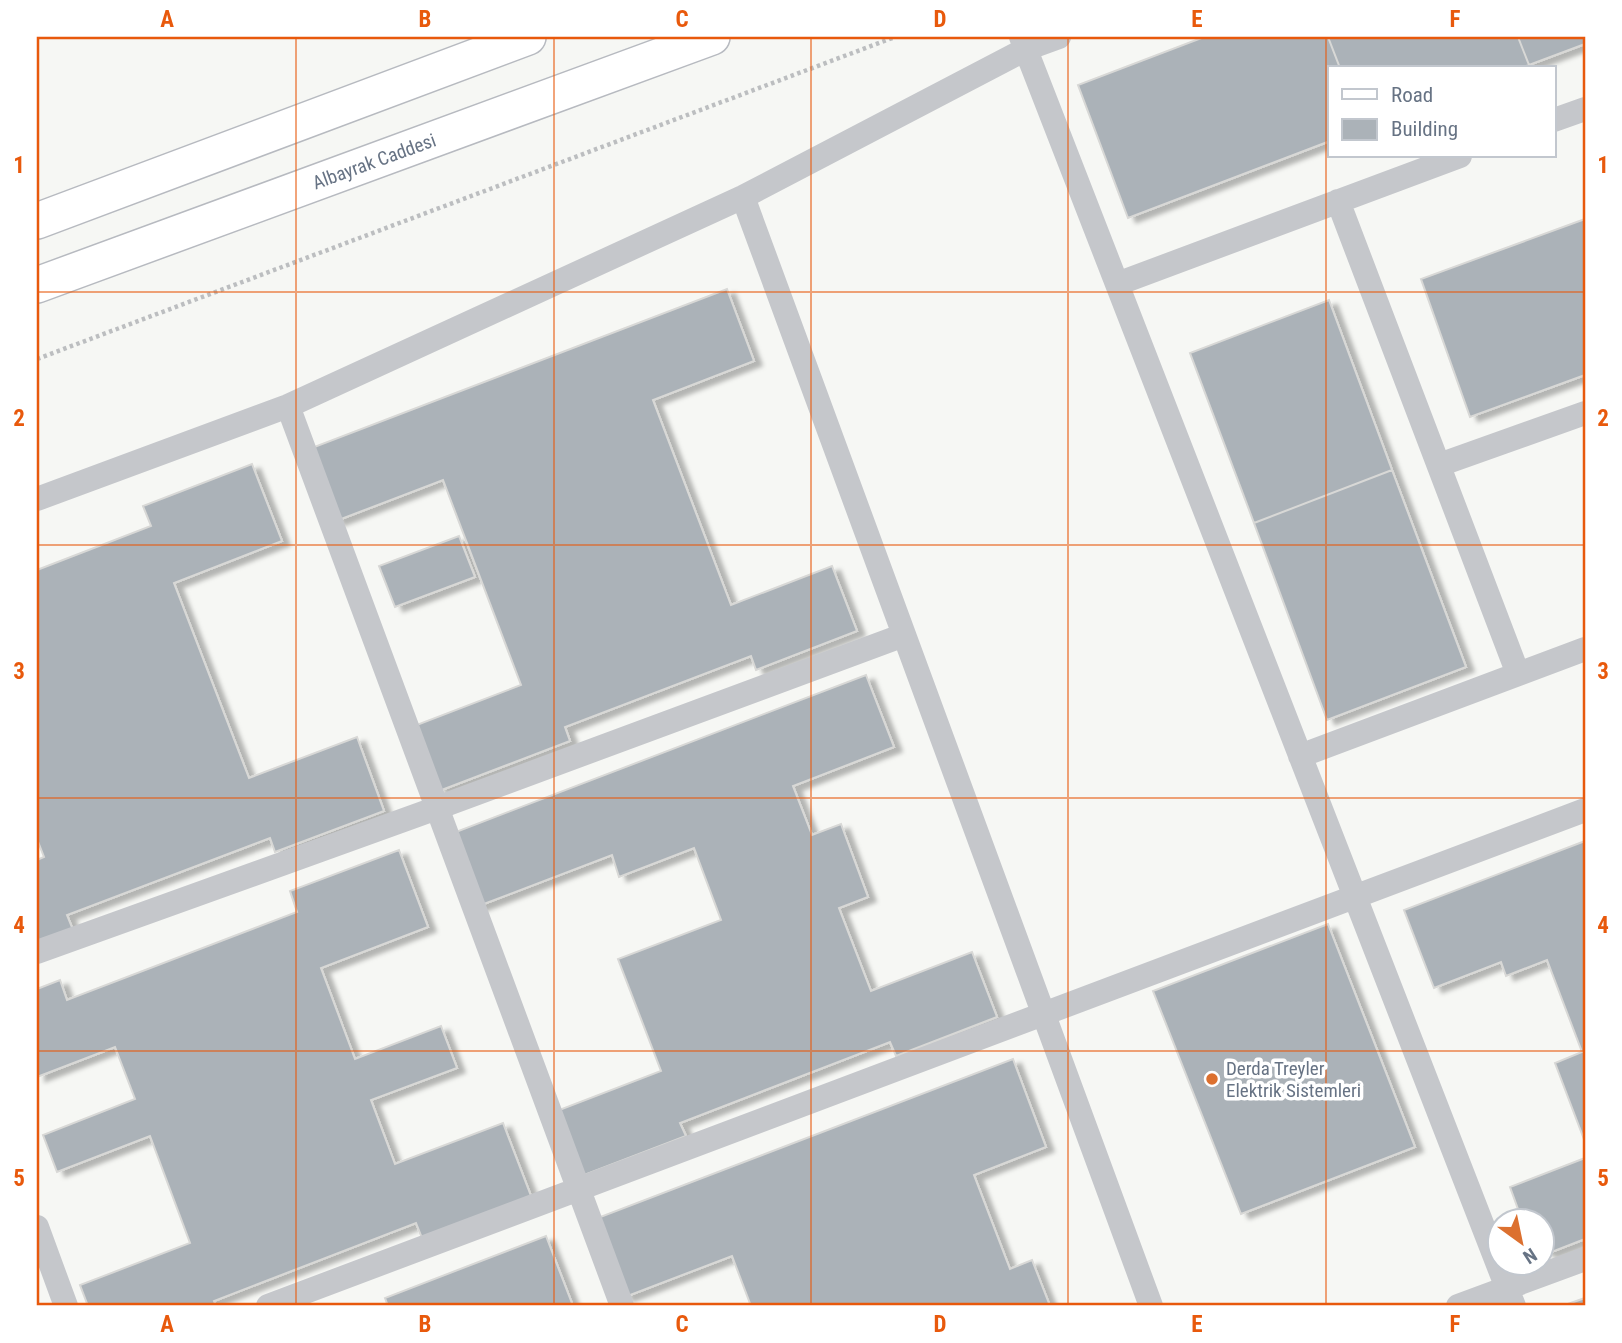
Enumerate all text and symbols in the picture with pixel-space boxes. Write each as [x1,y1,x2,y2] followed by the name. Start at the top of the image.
[160,6,174,33] text: A
[419,6,431,33] text: B
[675,6,689,33] text: C
[934,6,947,33] text: D
[1191,6,1203,33] text: E
[1450,6,1461,33] text: F
[1328,66,1556,158] legend
[1391,83,1433,107] text: Road
[1391,117,1458,141] text: Building
[309,128,439,194] street label: Albayrak Caddesi
[13,152,25,179] text: 1
[1597,152,1609,179] text: 1
[13,405,25,432] text: 2
[1597,405,1609,432] text: 2
[13,658,25,685] text: 3
[1597,658,1609,685] text: 3
[13,912,25,939] text: 4
[1597,912,1609,939] text: 4
[1226,1057,1361,1102] place label: Derda Treyler Elektrik Sistemleri
[1204,1071,1220,1087] marker: Derda Treyler Elektrik Sistemleri
[13,1165,25,1192] text: 5
[1597,1165,1609,1192] text: 5
[1486,1206,1556,1276] north arrow
[1519,1243,1541,1269] text: N
[160,1311,174,1338] text: A
[419,1311,431,1338] text: B
[675,1311,689,1338] text: C
[934,1311,947,1338] text: D
[1191,1311,1203,1338] text: E
[1450,1311,1461,1338] text: F

